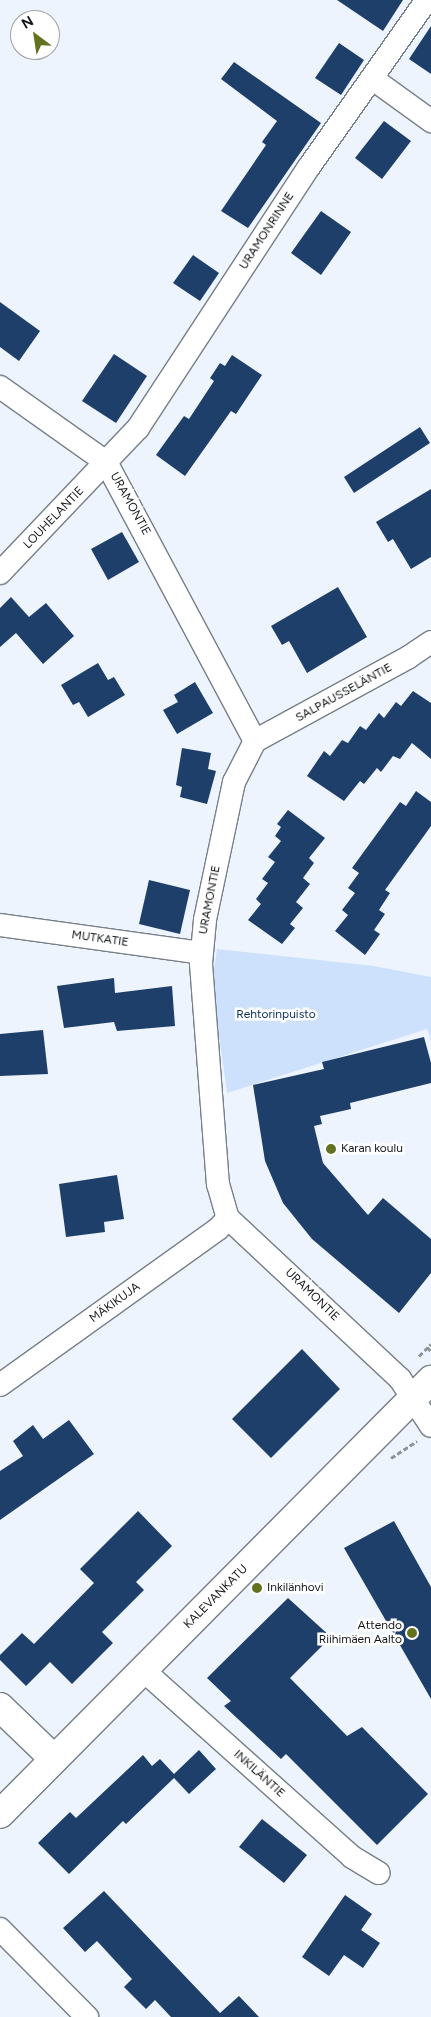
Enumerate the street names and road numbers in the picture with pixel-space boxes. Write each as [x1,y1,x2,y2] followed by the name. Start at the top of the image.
[237,190,297,272] street label: URAMONRINNE
[107,470,153,538] street label: URAMONTIE
[21,484,87,552] street label: LOUHELANTIE
[293,661,395,725] street label: SALPAUSSELÄNTIE
[196,864,224,936] street label: URAMONTIE
[71,928,129,950] street label: MUTKATIE
[282,1266,342,1324] street label: URAMONTIE
[87,1280,143,1326] street label: MÄKIKUJA
[181,1562,251,1632] street label: KALEVANKATU
[230,1747,288,1801] street label: INKILÄNTIE

